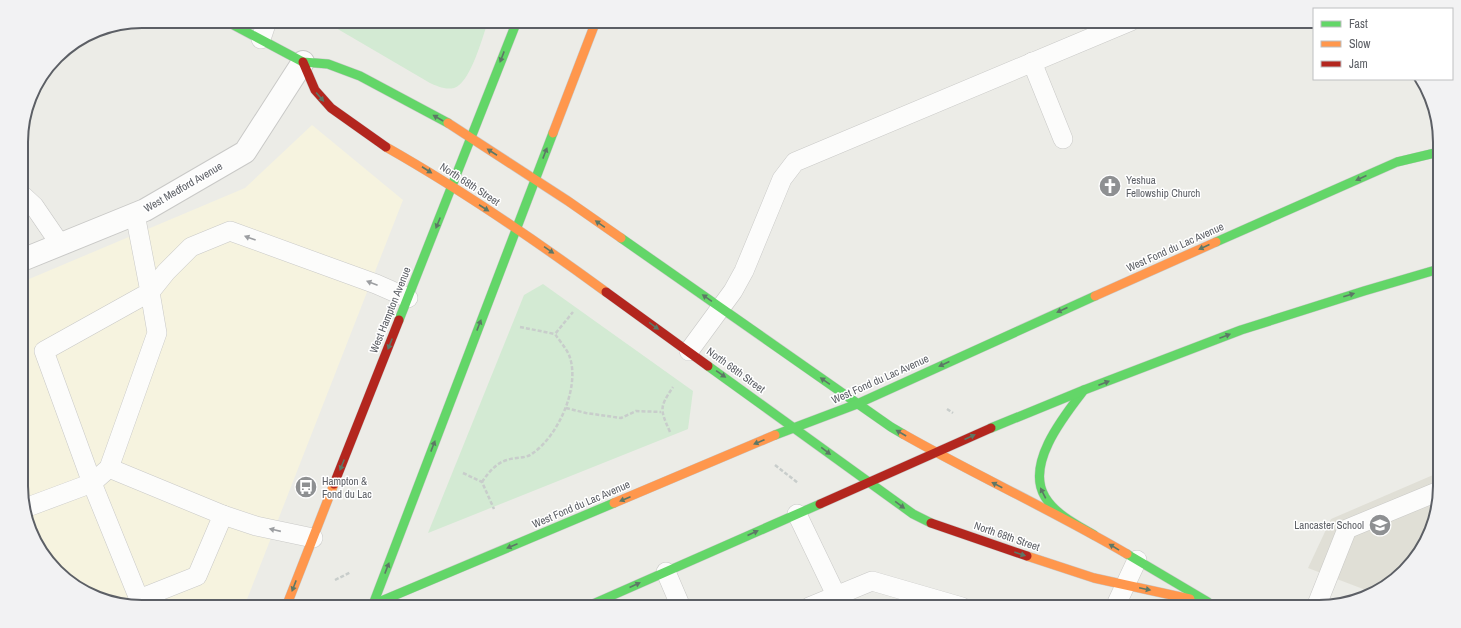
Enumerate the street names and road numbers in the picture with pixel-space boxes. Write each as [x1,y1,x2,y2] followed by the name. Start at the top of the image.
[141,159,225,215] street label: West Medford Avenue
[437,159,503,209] street label: North 68th Street
[1124,219,1226,275] street label: West Fond du Lac Avenue
[366,265,414,355] street label: West Hampton Avenue
[704,344,768,396] street label: North 68th Street
[829,351,931,407] street label: West Fond du Lac Avenue
[530,477,632,531] street label: West Fond du Lac Avenue
[972,518,1042,554] street label: North 68th Street

